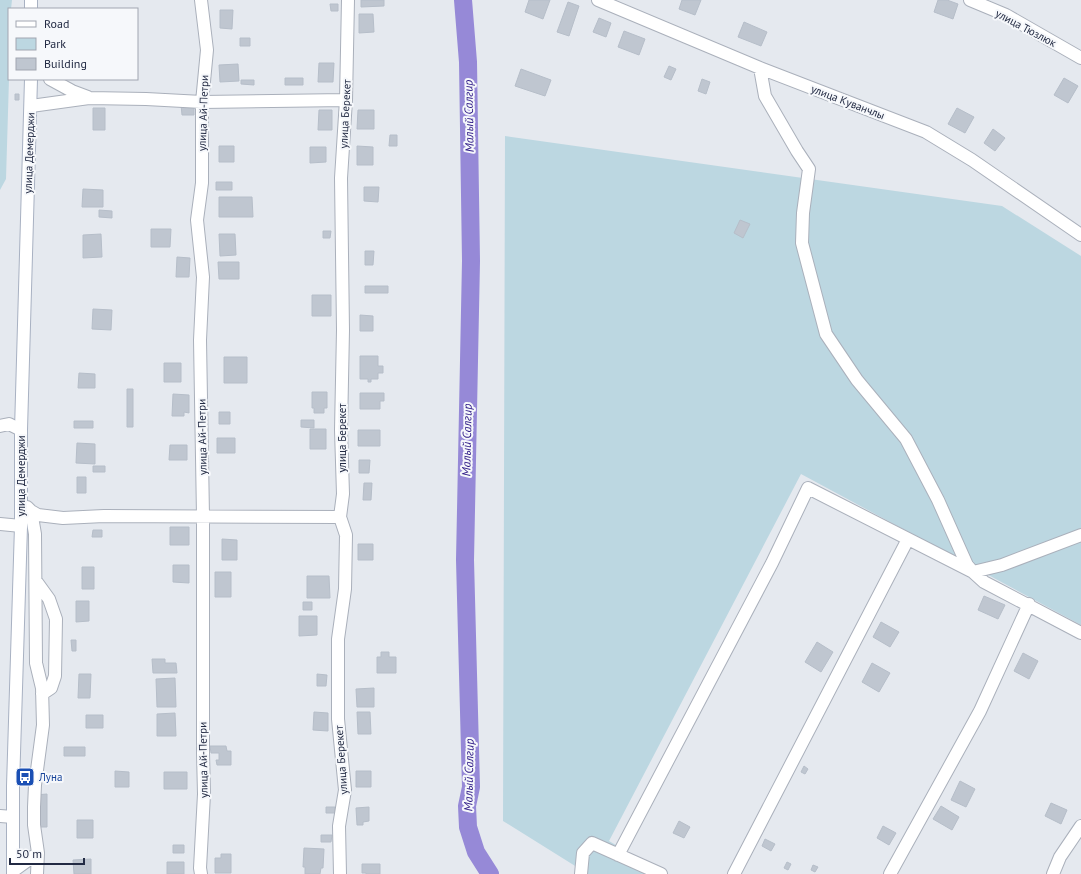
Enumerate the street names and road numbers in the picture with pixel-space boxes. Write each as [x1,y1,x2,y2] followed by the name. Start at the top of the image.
[993,6,1059,50] street label: улица Тюзлюк
[195,75,211,151] street label: улица Ай-Петри
[336,78,354,149] street label: улица Берекет
[809,82,887,122] street label: улица Куванчлы
[21,112,37,194] street label: улица Демерджи
[194,399,210,475] street label: улица Ай-Петри
[335,403,349,473] street label: улица Берекет
[14,435,28,517] street label: улица Демерджи
[195,722,211,798] street label: улица Ай-Петри
[332,724,350,795] street label: улица Берекет

